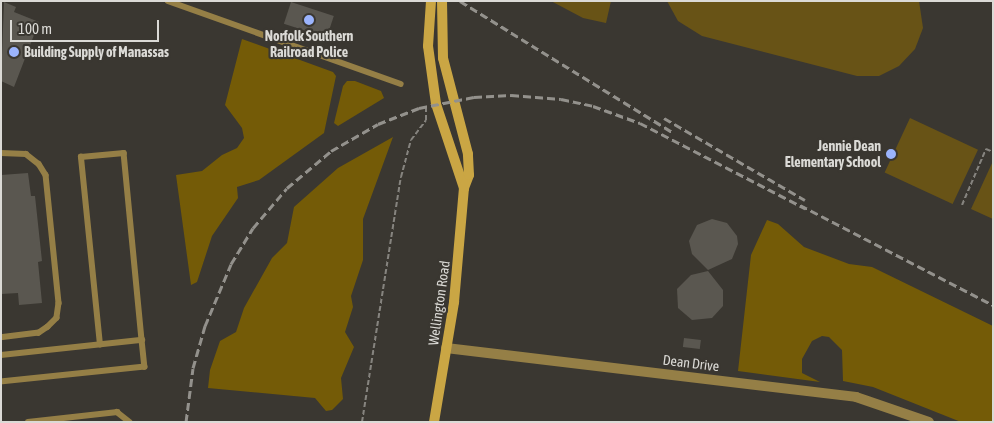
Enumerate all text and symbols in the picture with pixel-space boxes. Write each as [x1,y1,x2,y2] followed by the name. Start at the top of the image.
[12,10,161,42] scale bar
[303,14,315,26] marker: Norfolk Southern Railroad Police
[18,20,52,37] text: 100 m
[265,28,353,60] place label: Norfolk Southern Railroad Police
[24,44,169,60] place label: Building Supply of Manassas
[8,46,20,58] marker: Building Supply of Manassas
[785,138,881,170] place label: Jennie Dean Elementary School
[885,148,897,160] marker: Jennie Dean Elementary School
[425,260,453,346] street label: Wellington Road
[662,351,720,375] street label: Dean Drive

